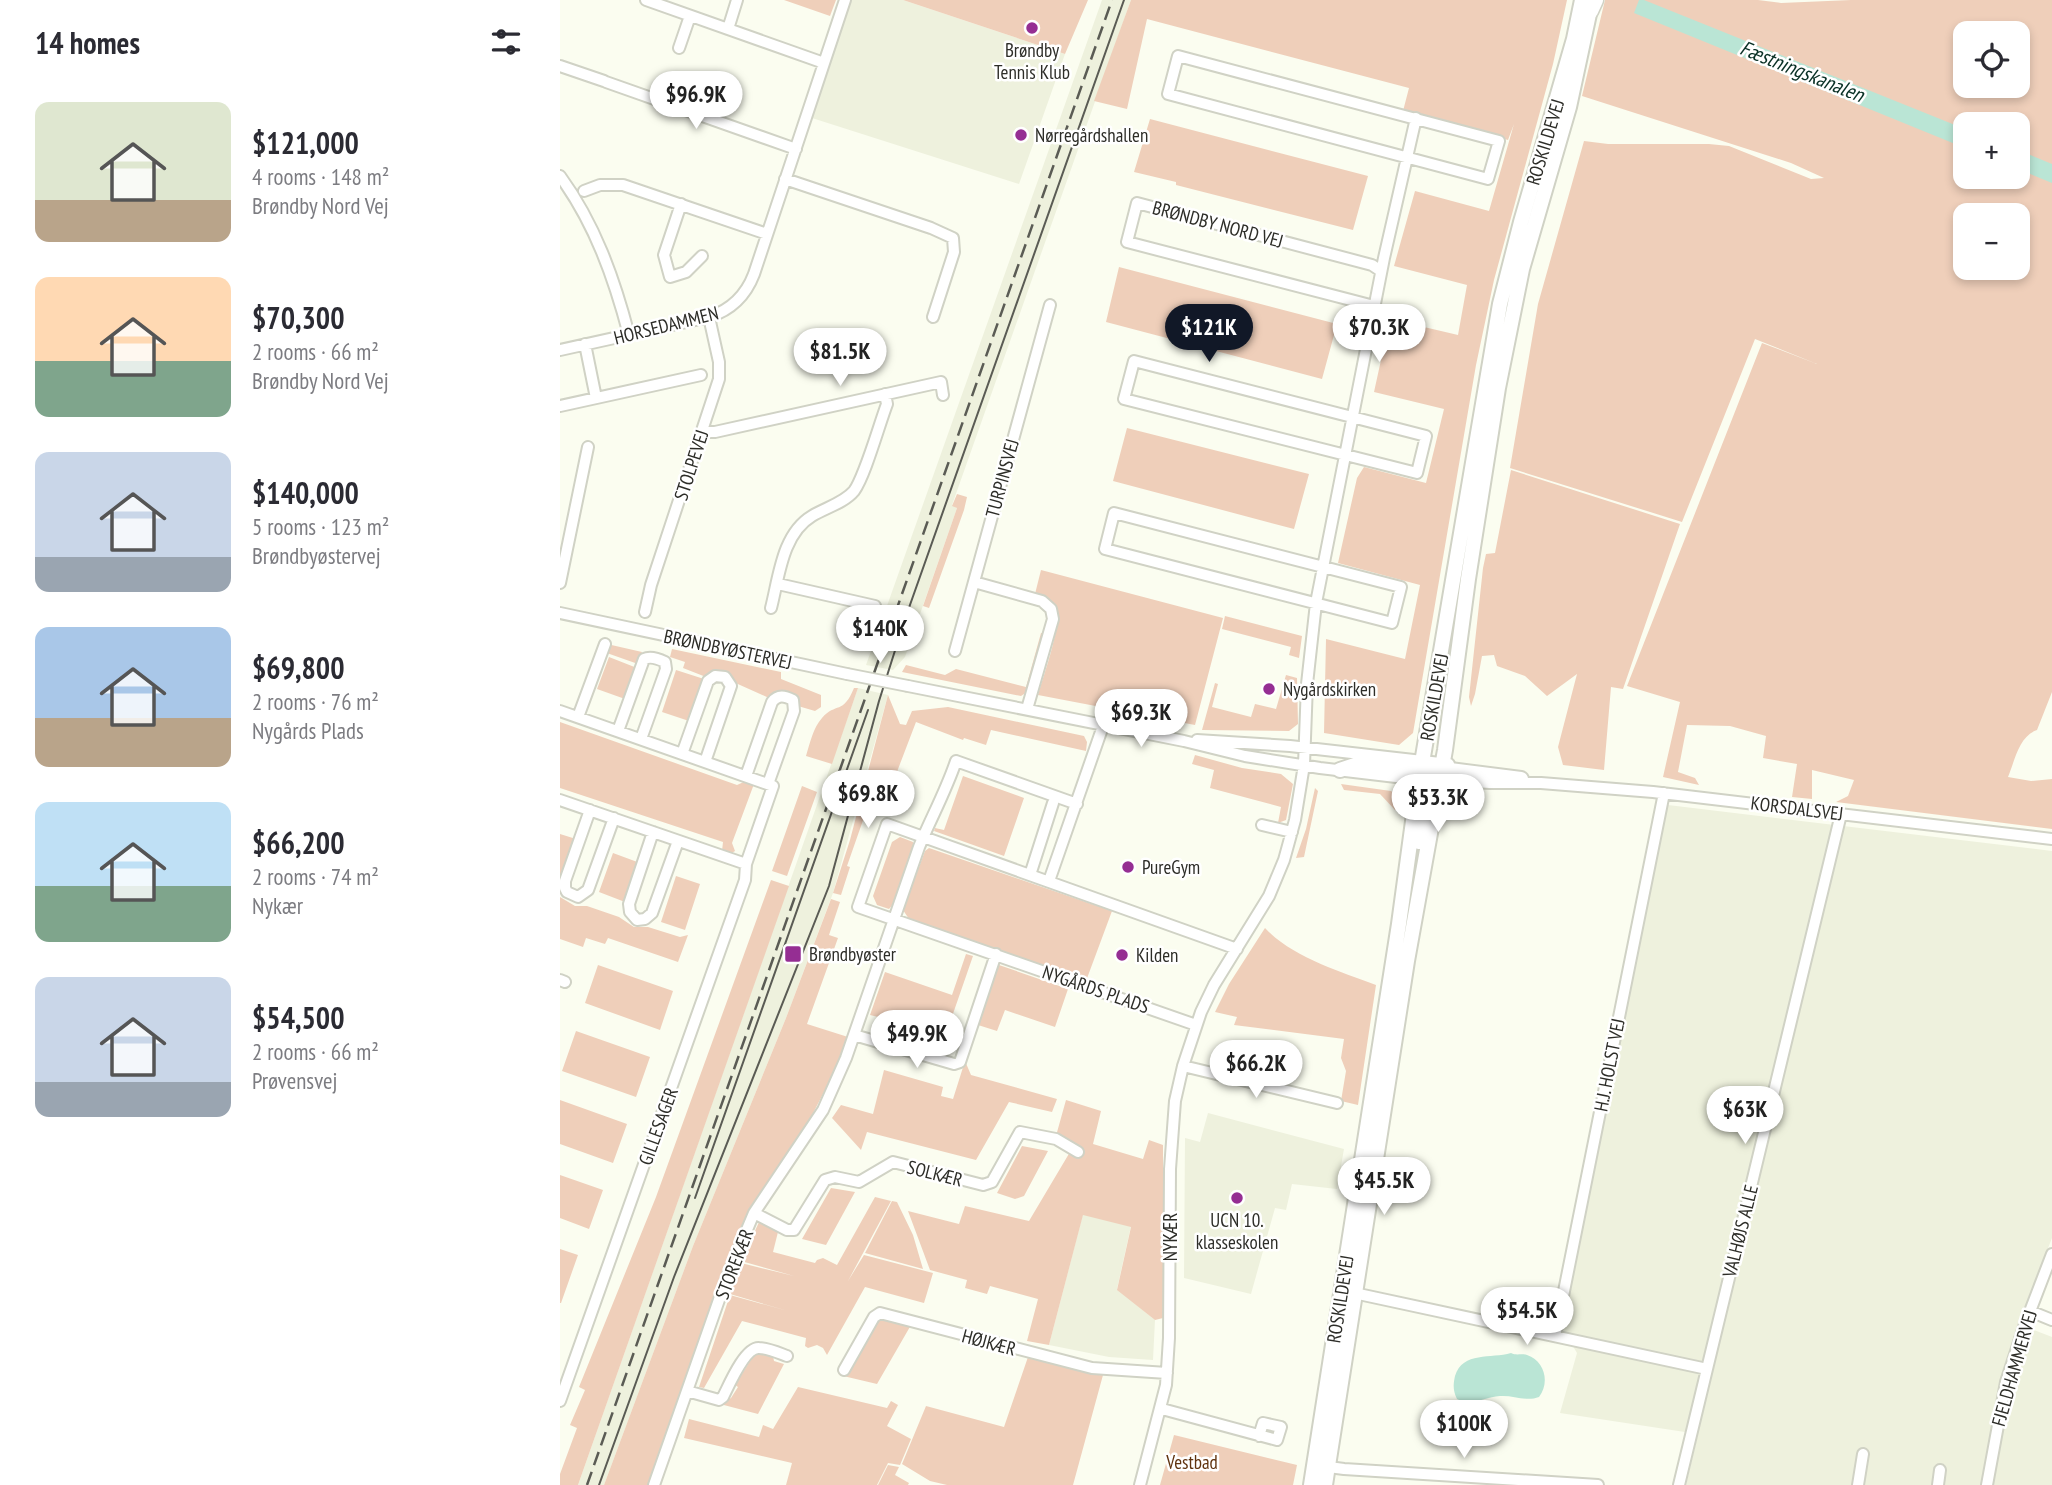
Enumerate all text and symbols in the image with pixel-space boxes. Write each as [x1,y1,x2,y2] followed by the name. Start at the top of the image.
[1024,20,1040,36] marker: Brøndby Tennis Klub
[1953,21,2030,280] map controls
[1953,21,2030,98] button: locate
[35,23,140,62] text: 14 homes
[487,23,525,61] icon: filters
[1736,34,1870,109] water label: Fæstningskanalen
[994,38,1070,84] place label: Brøndby Tennis Klub
[639,72,753,131] pin: $96.9K
[666,79,726,108] text: $96.9K
[1521,96,1569,188] street label: ROSKILDEVEJ
[1953,112,2030,189] button: +
[252,123,359,162] text: $121,000
[1035,123,1148,147] place label: Nørregårdshallen
[1013,127,1029,143] marker: Nørregårdshallen
[91,130,175,214] icon: home
[252,162,389,191] text: 4 rooms · 148 m²
[252,191,389,220] text: Brøndby Nord Vej
[1150,195,1286,253] street label: BRØNDBY NORD VEJ
[1953,203,2030,280] button: −
[252,298,345,337] text: $70,300
[611,300,721,350] street label: HORSEDAMMEN
[1160,304,1258,364] pin: $121K
[1322,304,1436,364] pin: $70.3K
[91,305,175,389] icon: home
[1181,312,1237,341] text: $121K
[1349,312,1409,341] text: $70.3K
[783,328,897,388] pin: $81.5K
[810,336,870,365] text: $81.5K
[252,337,379,366] text: 2 rooms · 66 m²
[252,366,389,395] text: Brøndby Nord Vej
[668,427,714,503] street label: STOLPEVEJ
[980,436,1024,520] street label: TURPINSVEJ
[252,473,359,512] text: $140,000
[91,480,175,564] icon: home
[252,512,389,541] text: 5 rooms · 123 m²
[252,541,381,570] text: Brøndbyøstervej
[831,606,929,665] pin: $140K
[852,613,908,642] text: $140K
[662,624,794,674] street label: BRØNDBYØSTERVEJ
[252,648,345,687] text: $69,800
[1414,651,1454,743] street label: ROSKILDEVEJ
[91,655,175,739] icon: home
[1283,677,1376,701] place label: Nygårdskirken
[1261,681,1277,697] marker: Nygårdskirken
[252,687,379,716] text: 2 rooms · 76 m²
[1084,690,1198,749] pin: $69.3K
[1111,697,1171,726] text: $69.3K
[252,716,364,745] text: Nygårds Plads
[811,770,925,830] pin: $69.8K
[1381,774,1495,834] pin: $53.3K
[838,778,898,807] text: $69.8K
[1408,782,1468,811] text: $53.3K
[1749,790,1845,826] street label: KORSDALSVEJ
[252,823,345,862] text: $66,200
[91,830,175,914] icon: home
[1142,855,1200,879] place label: PureGym
[1120,859,1136,875] marker: PureGym
[252,862,379,891] text: 2 rooms · 74 m²
[252,891,303,920] text: Nykær
[809,942,897,966] place label: Brøndbyøster
[1136,943,1178,967] place label: Kilden
[783,944,803,964] marker: Brøndbyøster
[1114,947,1130,963] marker: Kilden
[1039,960,1153,1018] street label: NYGÅRDS PLADS
[252,998,345,1037] text: $54,500
[91,1005,175,1089] icon: home
[860,1010,974,1070] pin: $49.9K
[1588,1016,1630,1114] street label: H.J. HOLST VEJ
[887,1018,947,1047] text: $49.9K
[252,1037,379,1066] text: 2 rooms · 66 m²
[1199,1040,1313,1100] pin: $66.2K
[1226,1048,1286,1077] text: $66.2K
[252,1066,338,1095] text: Prøvensvej
[633,1084,683,1168] street label: GILLESAGER
[1704,1086,1786,1146] pin: $63K
[1723,1094,1767,1123] text: $63K
[905,1155,965,1191] street label: SOLKÆR
[1327,1158,1441,1217] pin: $45.5K
[1354,1165,1414,1194] text: $45.5K
[1717,1182,1763,1281] street label: VALHØJS ALLE
[1229,1190,1245,1206] marker: UCN 10. klasseskolen
[1196,1208,1278,1254] place label: UCN 10. klasseskolen
[1158,1213,1182,1261] street label: NYKÆR
[710,1225,758,1303] street label: STOREKÆR
[1321,1253,1359,1345] street label: ROSKILDEVEJ
[1470,1288,1584,1347] pin: $54.5K
[1497,1295,1557,1324] text: $54.5K
[1986,1307,2042,1429] street label: FJELDHAMMERVEJ
[959,1323,1019,1361] street label: HØJKÆR
[1415,1400,1513,1460] pin: $100K
[1436,1408,1492,1437] text: $100K
[1165,1450,1218,1474] park label: Vestbad

